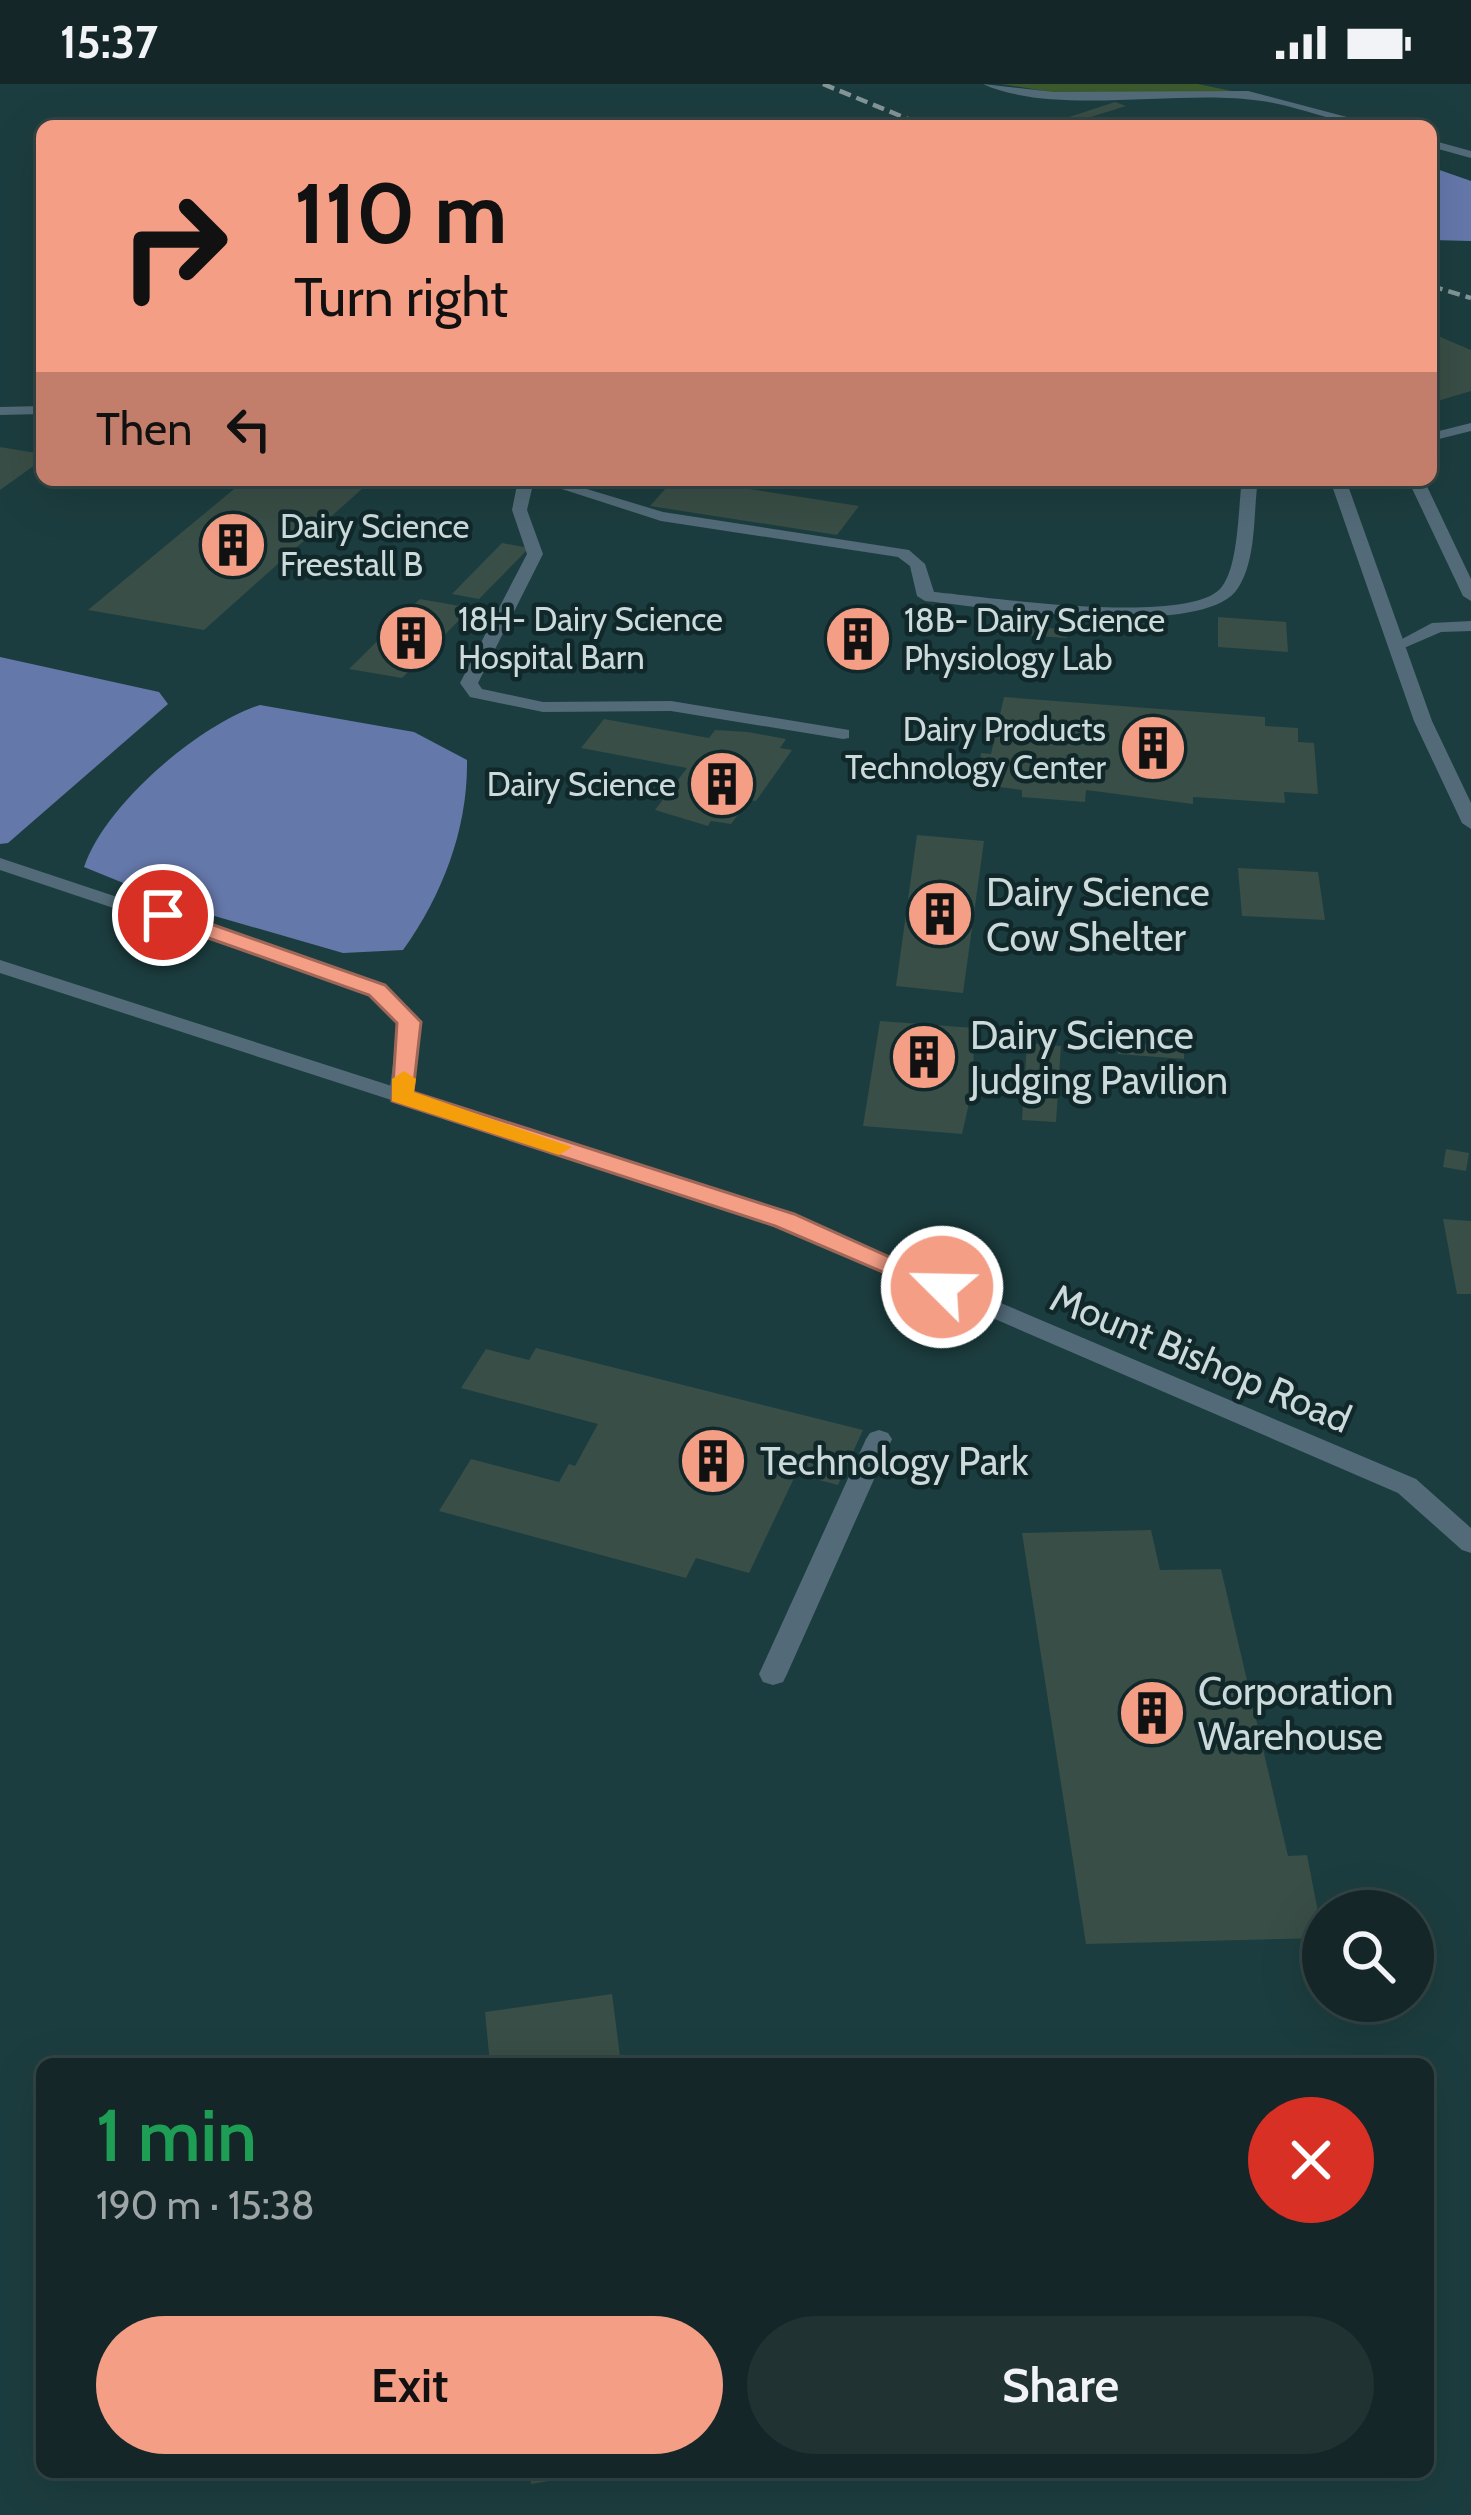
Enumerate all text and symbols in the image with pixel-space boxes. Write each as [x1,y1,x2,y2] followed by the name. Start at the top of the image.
[60,15,158,69] text: 15:37
[294,162,507,264] text: 110 m
[96,168,252,324] icon: right
[294,264,508,330] text: Turn right
[216,396,282,462] icon: left
[96,402,192,456] text: Then
[280,506,469,584] place label: Dairy Science Freestall B
[198,510,268,580] building icon: Dairy Science Freestall B
[458,599,723,677] place label: 18H- Dairy Science Hospital Barn
[904,600,1165,678] place label: 18B- Dairy Science Physiology Lab
[376,603,446,673] building icon: 18H- Dairy Science Hospital Barn
[823,604,893,674] building icon: 18B- Dairy Science Physiology Lab
[845,709,1107,787] place label: Dairy Products Technology Center
[1118,713,1188,783] building icon: Dairy Products Technology Center
[687,749,757,819] building icon: Dairy Science
[487,764,676,804] place label: Dairy Science
[112,864,214,966] pin
[986,868,1210,961] place label: Dairy Science Cow Shelter
[905,879,975,949] building icon: Dairy Science Cow Shelter
[130,882,196,948] icon: arrive
[969,1011,1228,1104] place label: Dairy Science Judging Pavilion
[889,1022,959,1092] building icon: Dairy Science Judging Pavilion
[879,1224,1005,1350] position arrow
[1044,1273,1358,1443] street label: Mount Bishop Road
[678,1426,748,1496] building icon: Technology Park
[760,1437,1029,1485] place label: Technology Park
[1198,1667,1393,1760] place label: Corporation Warehouse
[1117,1678,1187,1748] building icon: Corporation Warehouse
[1302,1890,1434,2022] map controls
[1302,1890,1434,2022] button: search
[96,2092,257,2179] text: 1 min
[1248,2097,1374,2223] button: close
[96,2181,315,2229] text: 190 m · 15:38
[96,2316,723,2454] button: Exit
[747,2316,1374,2454] button: Share

